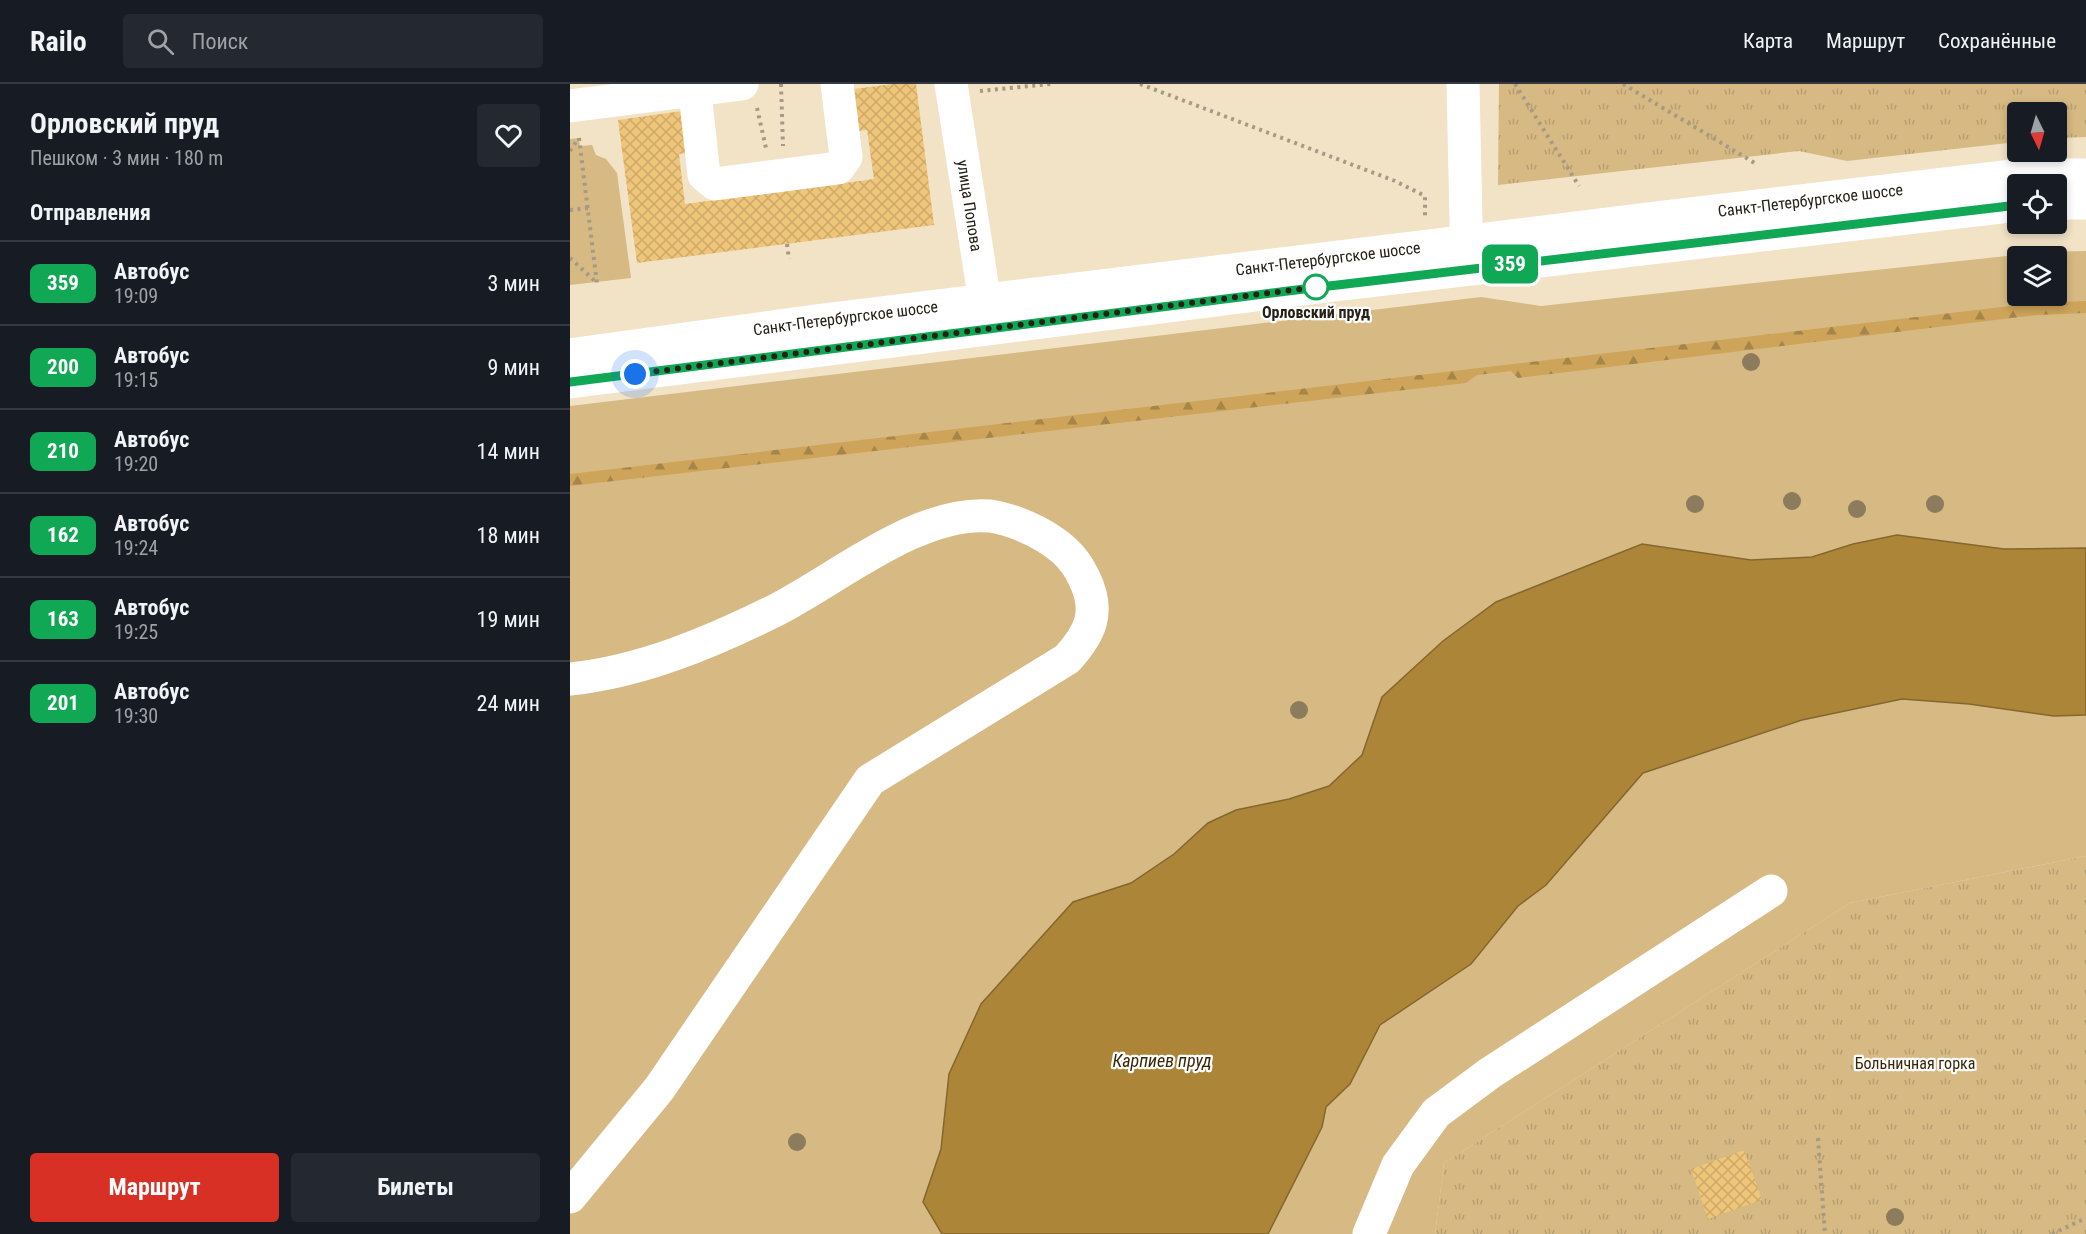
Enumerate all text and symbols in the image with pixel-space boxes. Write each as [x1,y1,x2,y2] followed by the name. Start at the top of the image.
[123,14,543,68] search box
[30,25,87,58] text: Railo
[144,25,177,58] icon: search
[192,29,248,54] text: Поиск
[1743,29,1793,53] text: Карта
[1826,29,1905,53] text: Маршрут
[1938,29,2056,53] text: Сохранённые
[2007,102,2067,162] north arrow
[2007,102,2067,306] map controls
[477,104,540,167] button: heart
[30,107,219,140] text: Орловский пруд
[30,146,223,170] text: Пешком · 3 мин · 180 m
[953,159,986,253] street label: улица Попова
[2007,174,2067,234] button: locate
[1717,180,1904,221] street label: Санкт-Петербургское шоссе
[30,200,151,225] text: Отправления
[1234,238,1421,279] street label: Санкт-Петербургское шоссе
[1476,244,1544,284] line badge: 359
[2007,246,2067,306] button: layers
[1494,252,1526,276] text: 359
[114,259,189,284] text: Автобус
[47,271,79,295] text: 359
[487,271,540,296] text: 3 мин
[1303,274,1329,300] marker: Орловский пруд
[114,284,158,308] text: 19:09
[752,297,939,339] street label: Санкт-Петербургское шоссе
[1262,303,1370,322] place label: Орловский пруд
[114,343,189,368] text: Автобус
[47,355,79,379] text: 200
[487,355,540,380] text: 9 мин
[620,359,650,389] your location
[114,368,158,392] text: 19:15
[114,427,189,452] text: Автобус
[47,439,79,463] text: 210
[477,439,540,464] text: 14 мин
[114,452,158,476] text: 19:20
[114,511,189,536] text: Автобус
[47,523,79,547] text: 162
[477,523,540,548] text: 18 мин
[114,536,158,560] text: 19:24
[114,595,189,620] text: Автобус
[47,607,79,631] text: 163
[477,607,540,632] text: 19 мин
[114,620,158,644] text: 19:25
[114,679,189,704] text: Автобус
[47,691,79,715] text: 201
[477,691,540,716] text: 24 мин
[114,704,158,728] text: 19:30
[1112,1050,1212,1071] water label: Карпиев пруд
[1855,1054,1975,1073] park label: Больничная горка
[30,1153,279,1222] button: Маршрут
[291,1153,540,1222] button: Билеты

